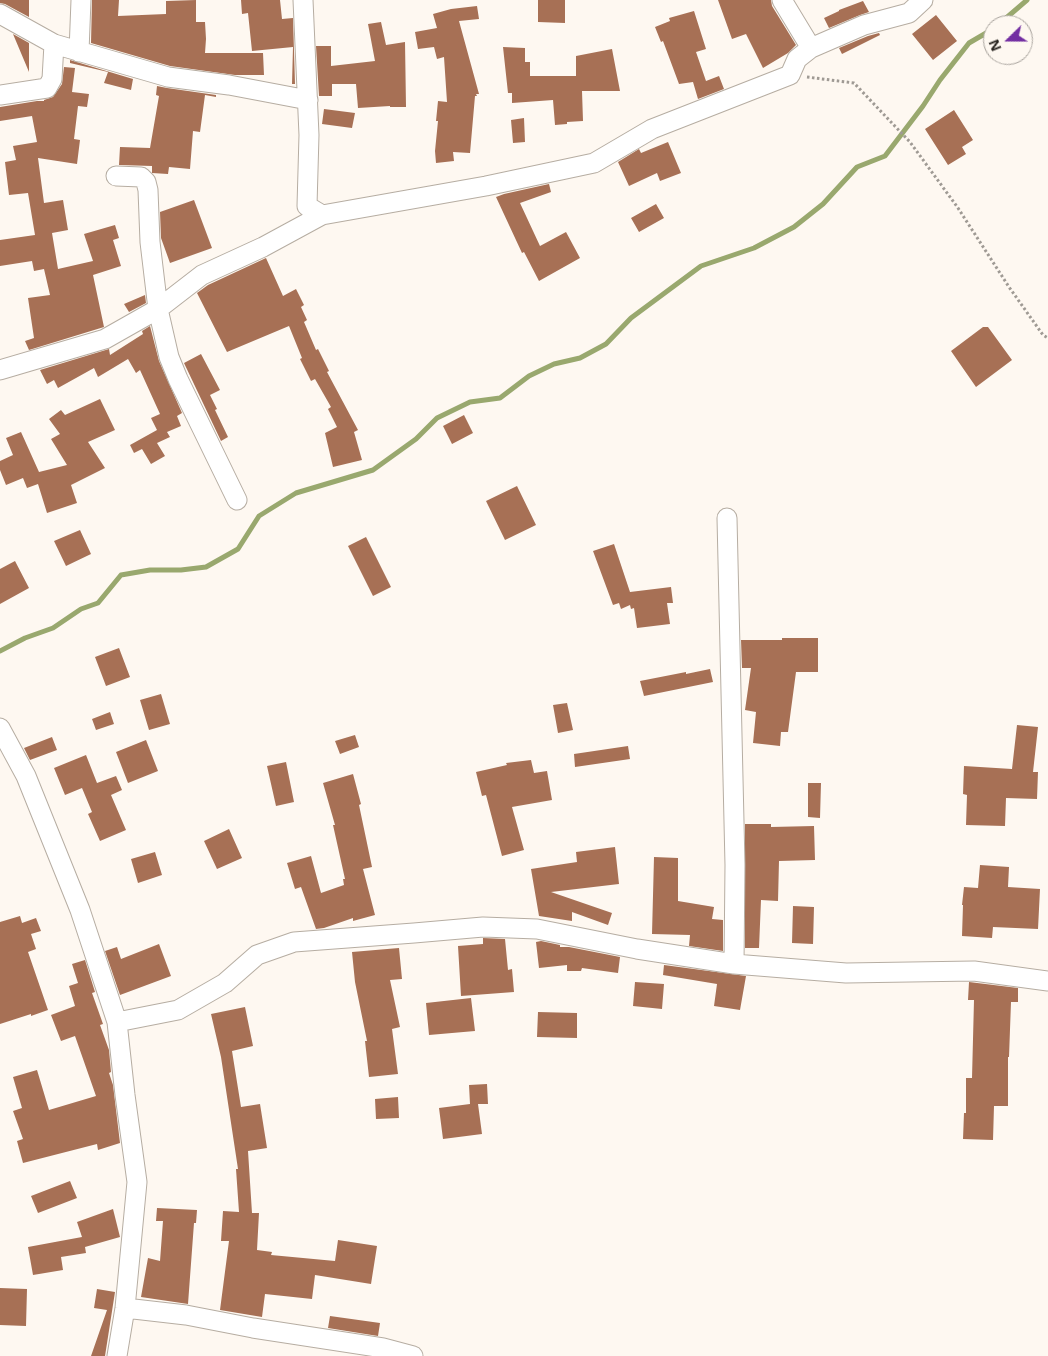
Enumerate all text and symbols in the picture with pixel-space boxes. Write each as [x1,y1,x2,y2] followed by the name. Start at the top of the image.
[983,15,1033,65] north arrow
[984,37,1006,54] text: N

